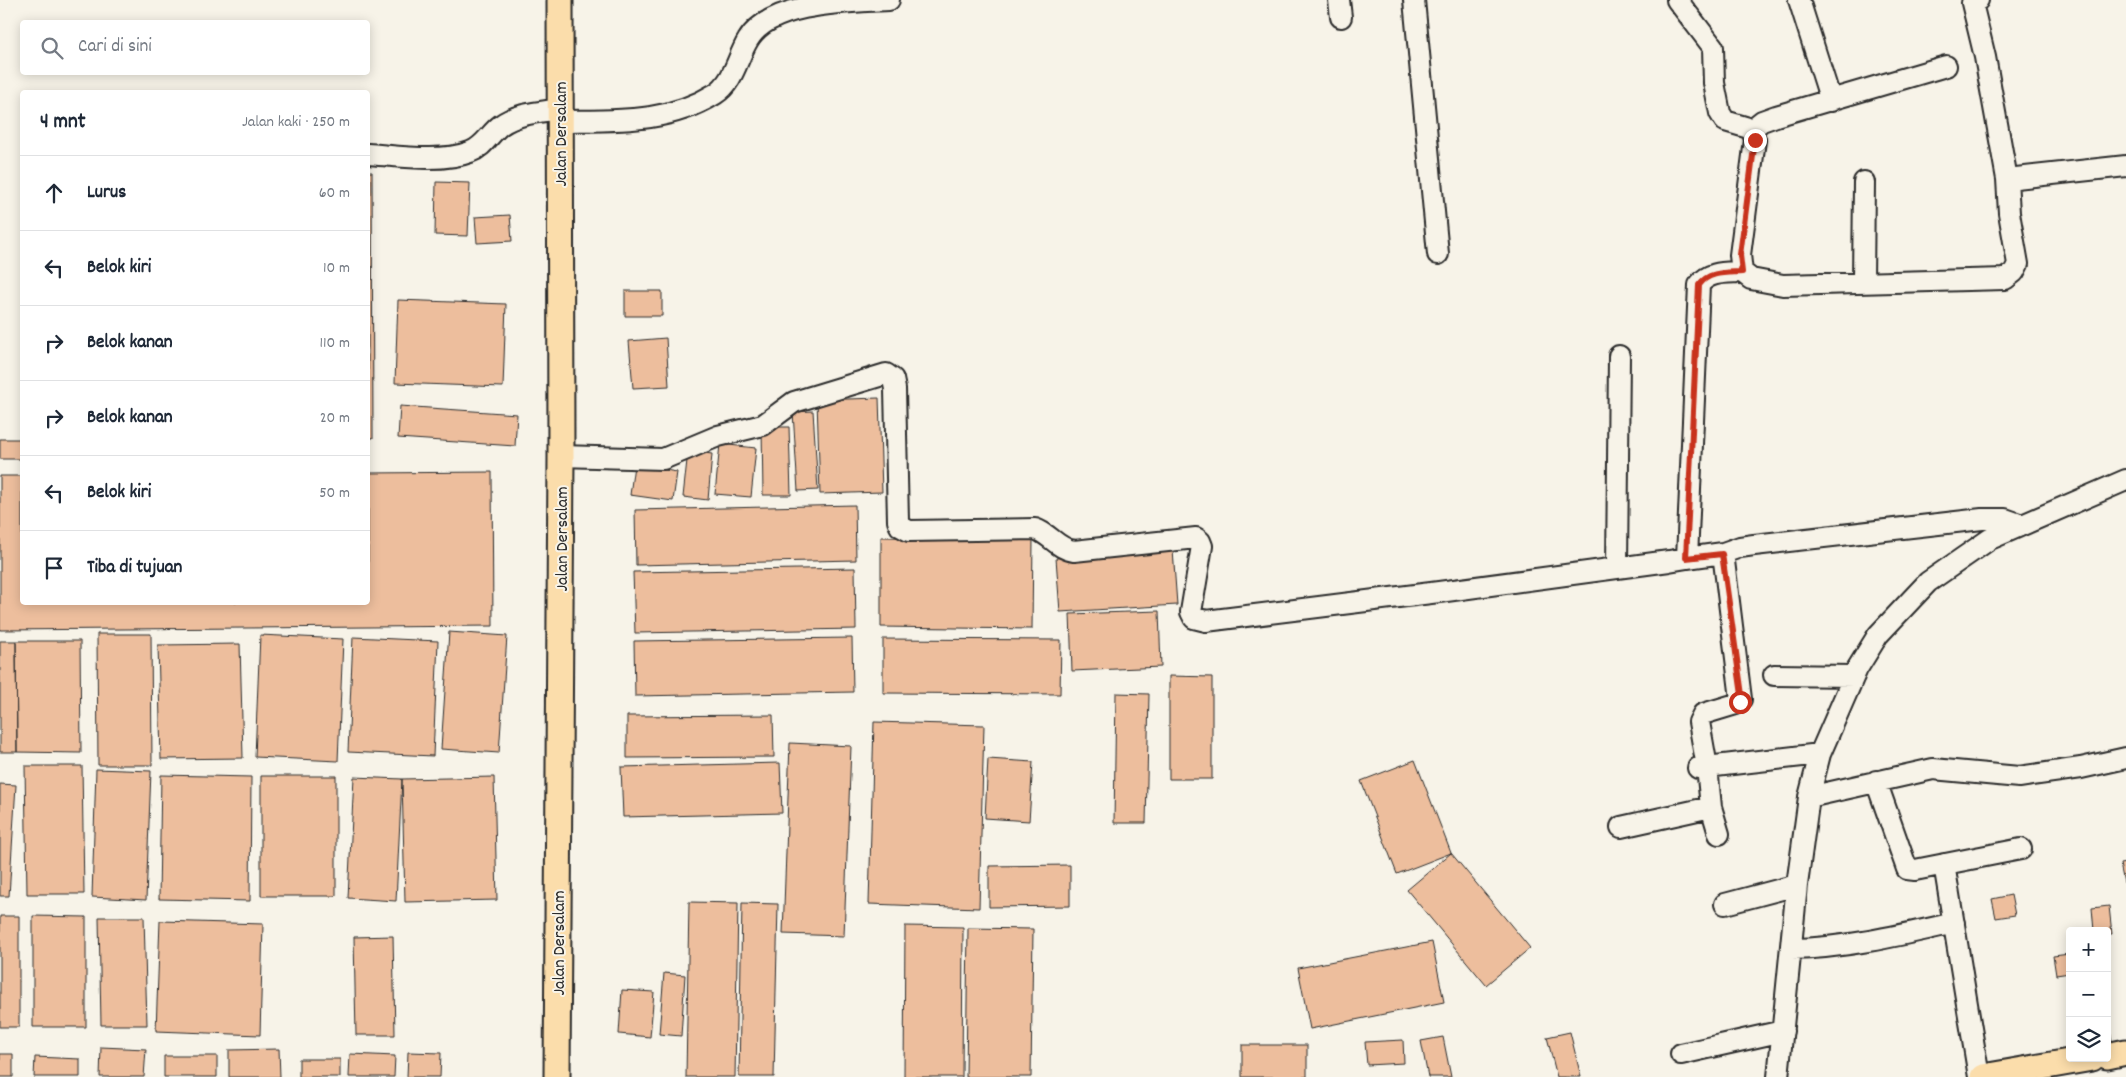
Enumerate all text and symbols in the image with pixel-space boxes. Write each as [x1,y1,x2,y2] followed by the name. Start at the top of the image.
[20,20,370,75] search box
[38,34,66,62] icon: search
[78,34,152,61] text: Cari di sini
[550,81,575,187] street label: Jalan Dersalam
[40,108,85,138] text: 4 mnt
[242,111,350,134] text: Jalan kaki · 250 m
[1744,129,1767,152] route end
[40,179,68,207] icon: ahead
[87,180,126,207] text: Lurus
[319,182,350,205] text: 60 m
[40,254,68,282] icon: left
[87,255,151,282] text: Belok kiri
[323,257,350,280] text: 10 m
[40,329,68,357] icon: right
[87,330,173,357] text: Belok kanan
[320,332,350,355] text: 110 m
[40,404,68,432] icon: right
[87,405,173,432] text: Belok kanan
[320,407,350,430] text: 20 m
[40,479,68,507] icon: left
[87,480,151,507] text: Belok kiri
[319,482,350,505] text: 50 m
[551,486,576,592] street label: Jalan Dersalam
[40,554,68,582] icon: arrive
[87,555,182,582] text: Tiba di tujuan
[1729,691,1752,714] route start
[548,890,573,996] street label: Jalan Dersalam
[2066,927,2111,1062] map controls
[2066,927,2111,972] button: +
[2066,972,2111,1017] button: −
[2066,1017,2111,1062] button: layers

